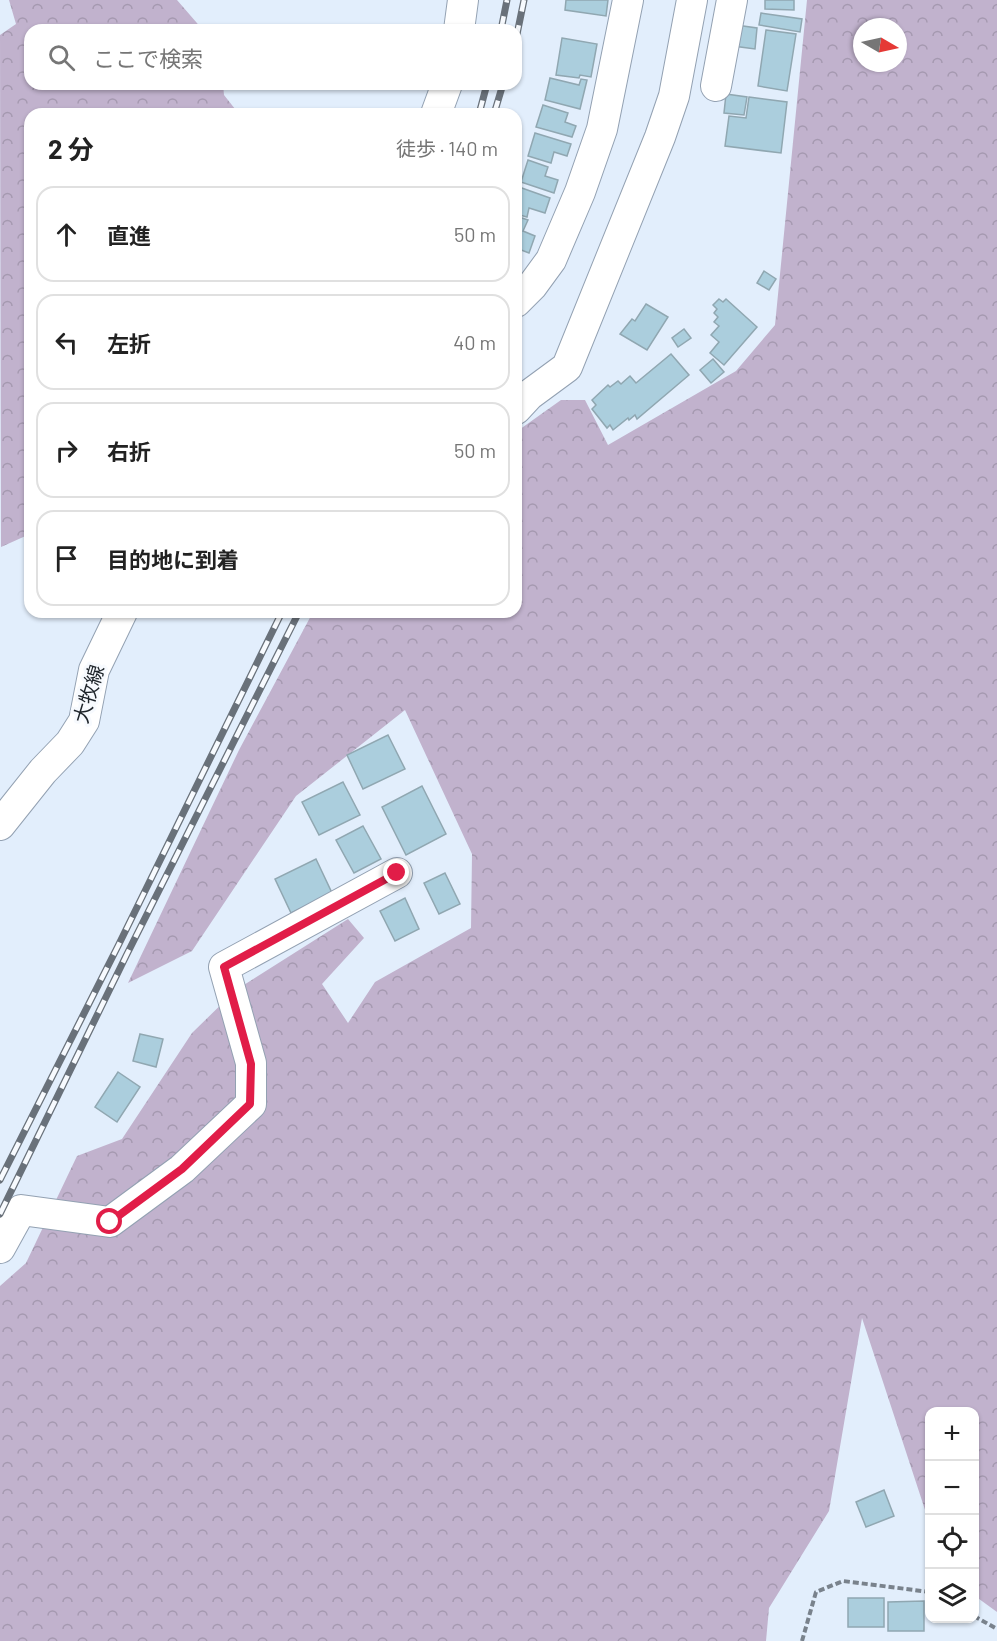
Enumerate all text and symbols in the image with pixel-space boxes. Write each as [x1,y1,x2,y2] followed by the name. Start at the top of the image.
[853,18,907,72] north arrow
[24,24,522,90] search box
[45,41,78,74] icon: search
[93,45,203,71] text: ここで検索
[48,133,94,164] text: 2 分
[396,136,498,160] text: 徒歩 · 140 m
[50,218,83,251] icon: ahead
[107,222,151,248] text: 直進
[454,222,496,246] text: 50 m
[50,326,83,359] icon: left
[107,330,151,356] text: 左折
[453,330,496,354] text: 40 m
[50,434,83,467] icon: right
[107,438,151,464] text: 右折
[454,438,496,462] text: 50 m
[50,542,83,575] icon: arrive
[107,546,239,572] text: 目的地に到着
[68,662,108,726] street label: 大牧線
[383,859,409,885] route end
[96,1208,122,1234] route start
[925,1407,979,1623] map controls
[925,1407,979,1461] button: +
[925,1461,979,1515] button: −
[925,1515,979,1569] button: locate
[925,1569,979,1623] button: layers

